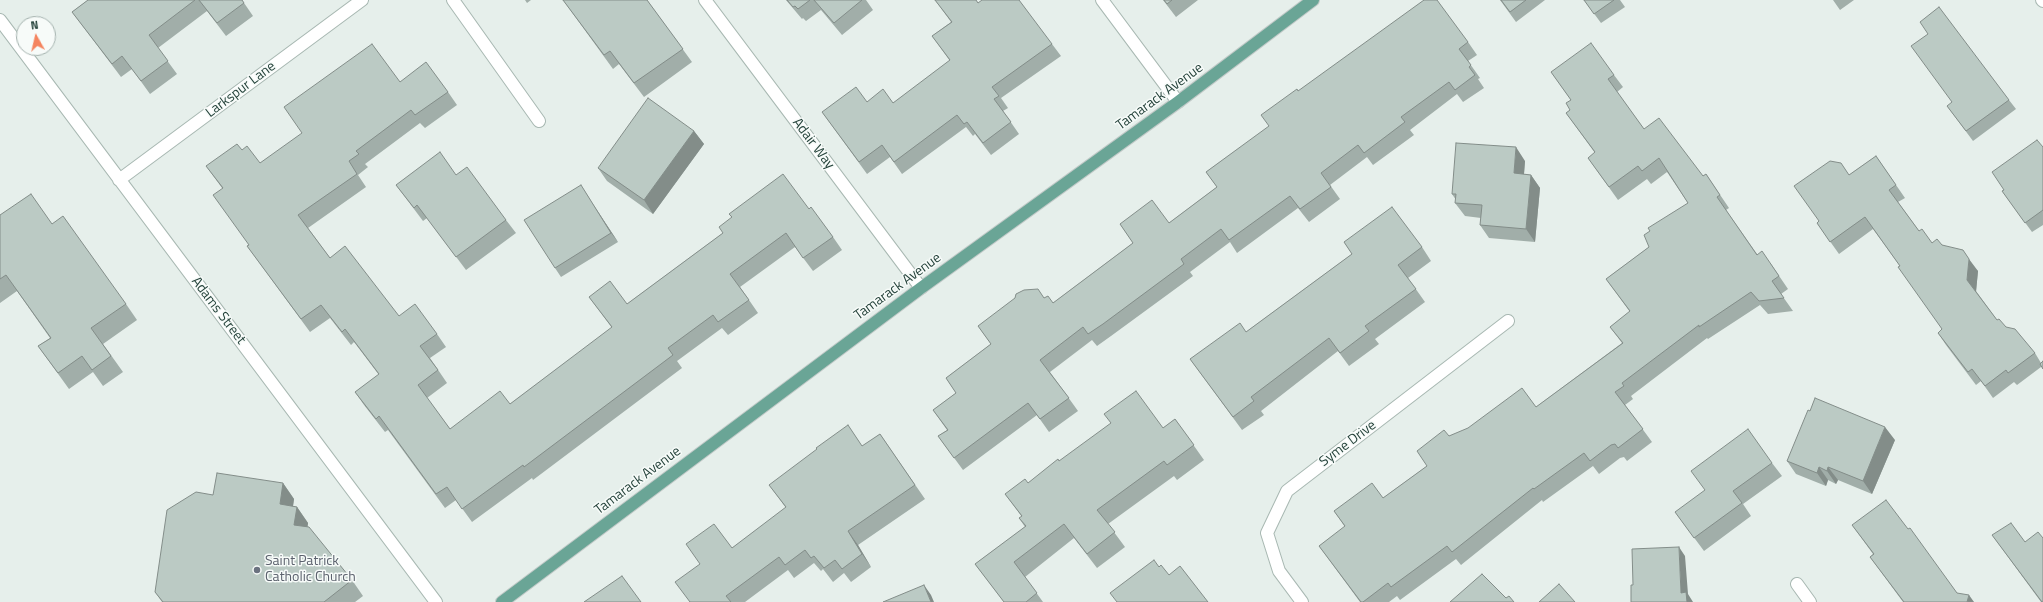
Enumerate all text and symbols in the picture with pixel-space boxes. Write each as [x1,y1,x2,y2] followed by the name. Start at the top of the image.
[16,16,56,56] north arrow
[30,17,39,34] text: N
[203,58,279,122] street label: Larkspur Lane
[1113,60,1207,134] street label: Tamarack Avenue
[788,115,838,173] street label: Adair Way
[851,250,945,324] street label: Tamarack Avenue
[187,274,249,348] street label: Adams Street
[1316,417,1380,471] street label: Syme Drive
[592,443,684,519] street label: Tamarack Avenue
[265,554,356,586] place label: Saint Patrick Catholic Church
[252,565,262,575] marker: Saint Patrick Catholic Church

